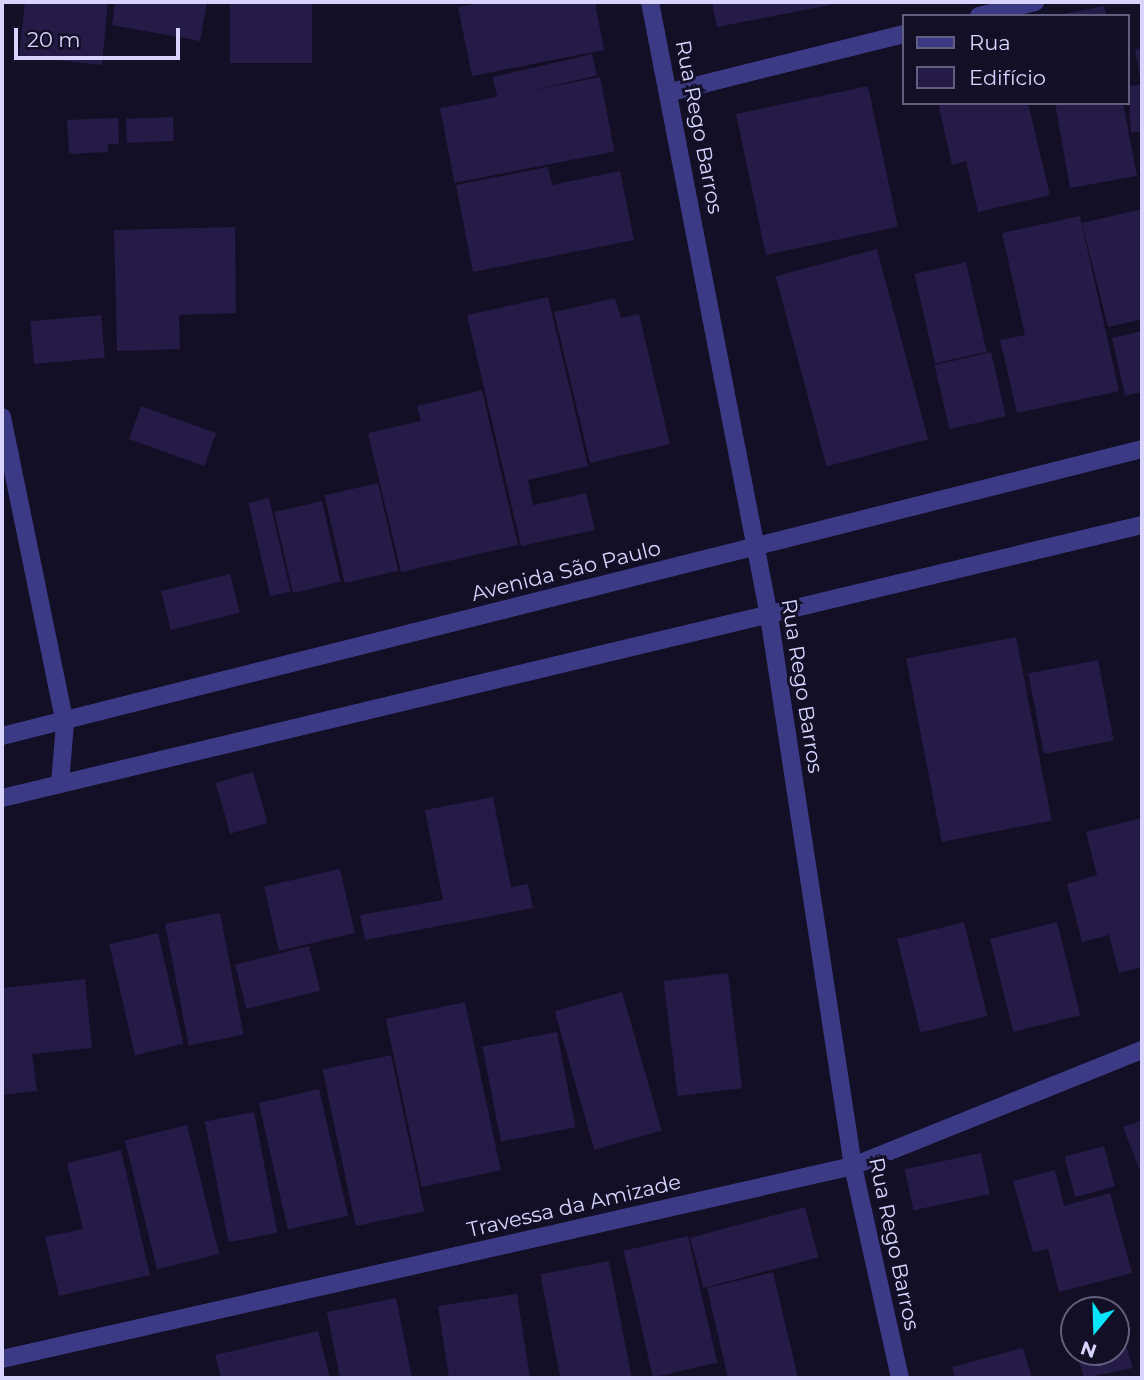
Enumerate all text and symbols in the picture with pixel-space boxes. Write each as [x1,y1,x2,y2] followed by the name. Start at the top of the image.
[18,14,184,58] scale bar
[902,14,1130,105] legend
[27,27,81,52] text: 20 m
[969,30,1011,55] text: Rua
[670,38,728,216] street label: Rua Rego Barros
[969,65,1046,90] text: Edifício
[469,535,663,607] street label: Avenida São Paulo
[776,597,828,775] street label: Rua Rego Barros
[863,1155,925,1333] street label: Rua Rego Barros
[465,1169,683,1243] street label: Travessa da Amizade
[1060,1296,1130,1366] north arrow
[1078,1336,1100,1363] text: N

